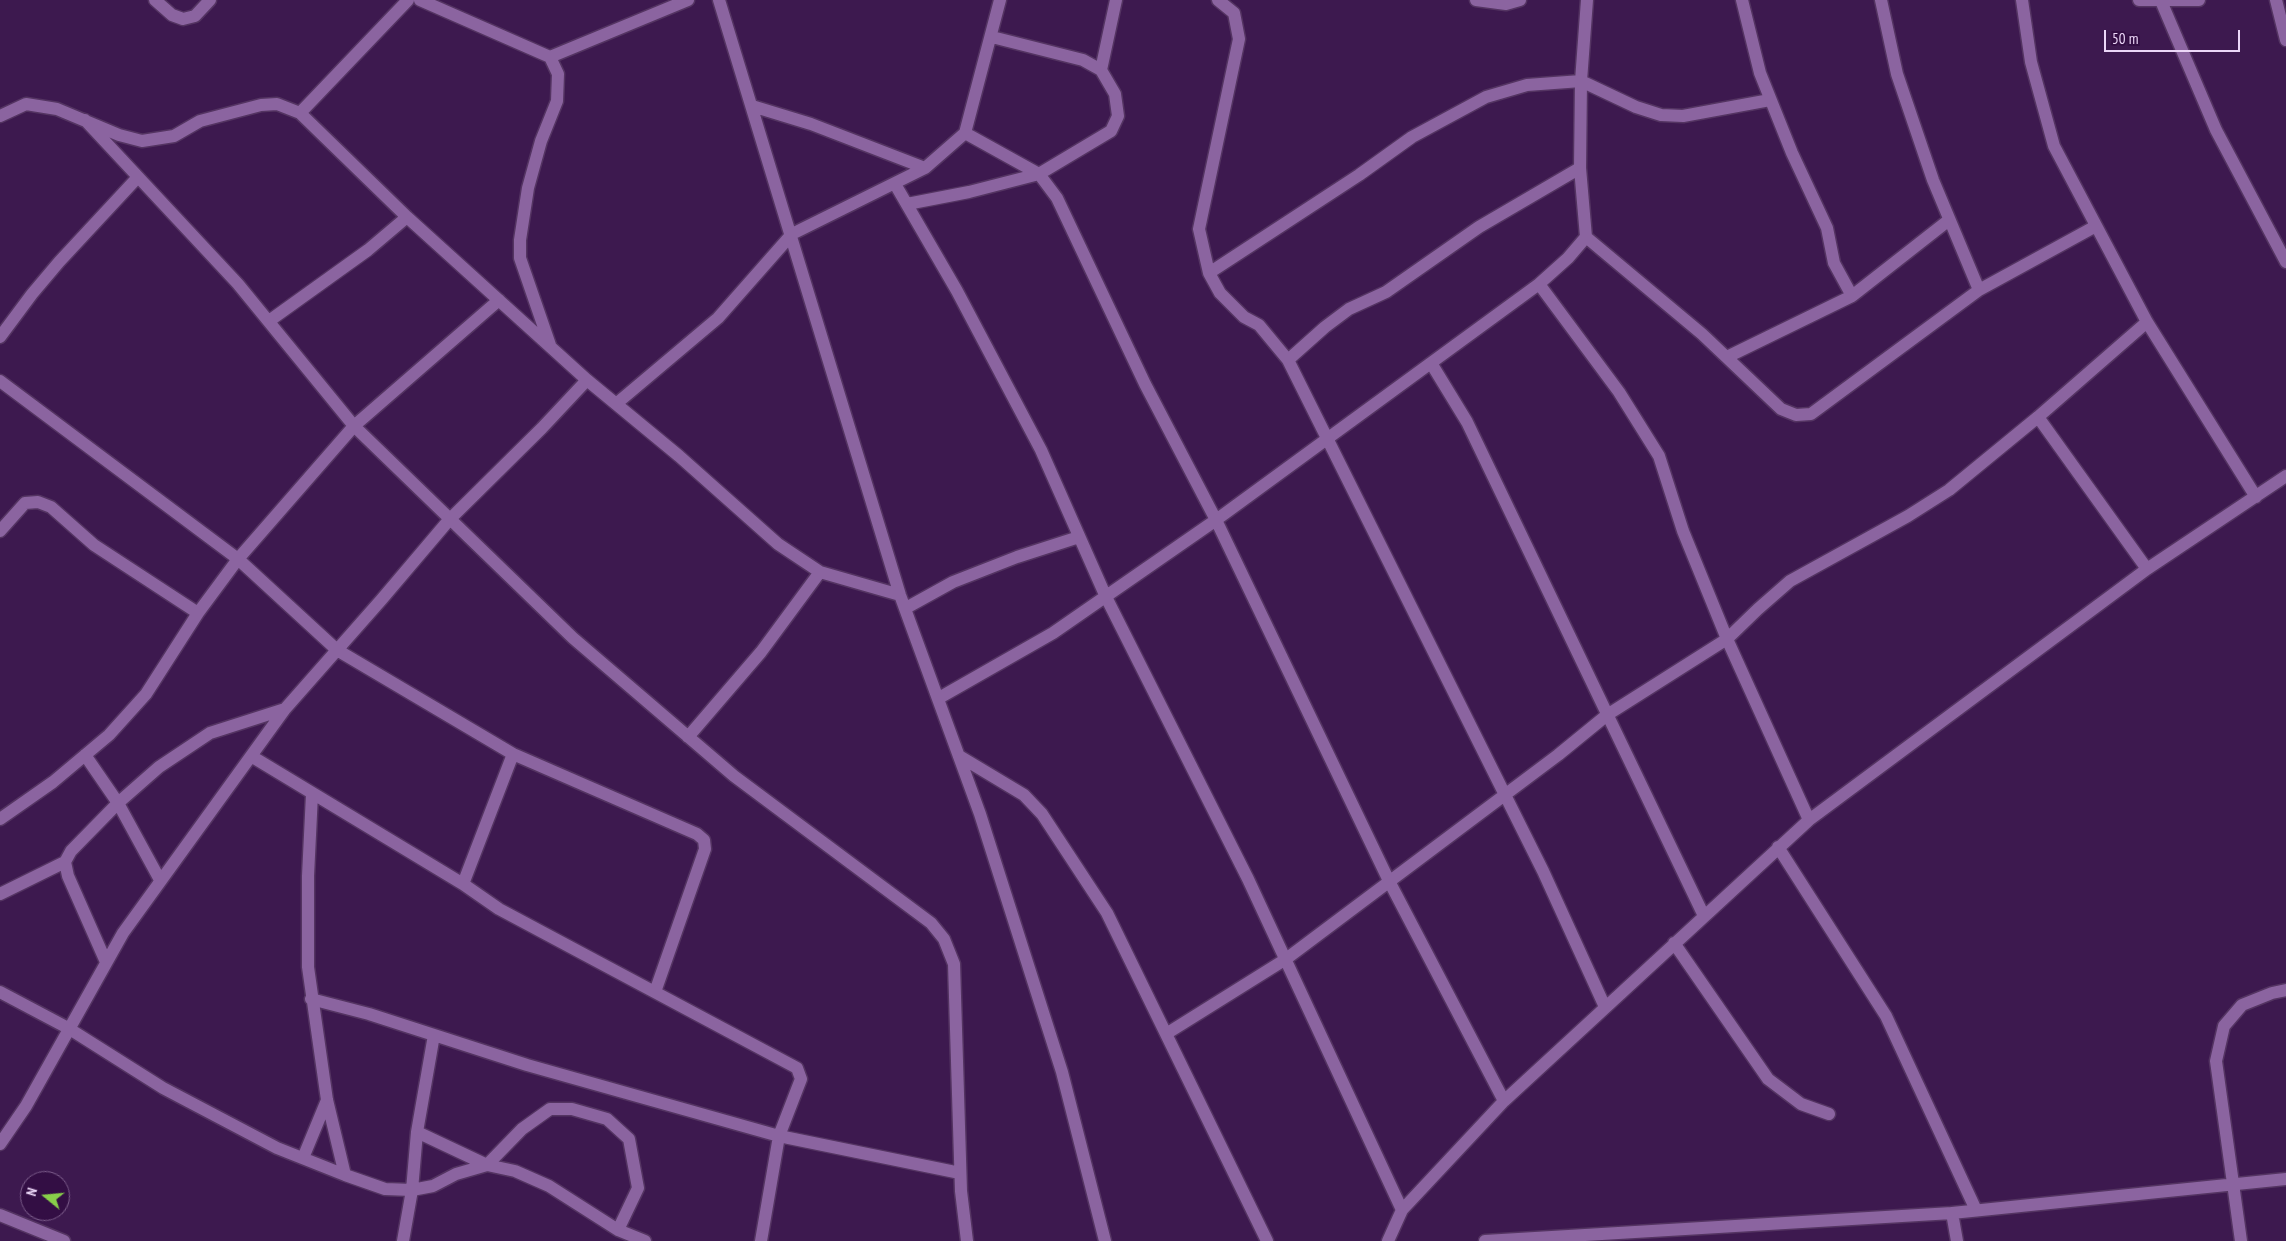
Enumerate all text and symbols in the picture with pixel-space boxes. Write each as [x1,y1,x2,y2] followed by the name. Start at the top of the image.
[2106,20,2242,52] scale bar
[2112,29,2138,48] text: 50 m
[20,1171,70,1221] north arrow
[22,1186,41,1198] text: N

